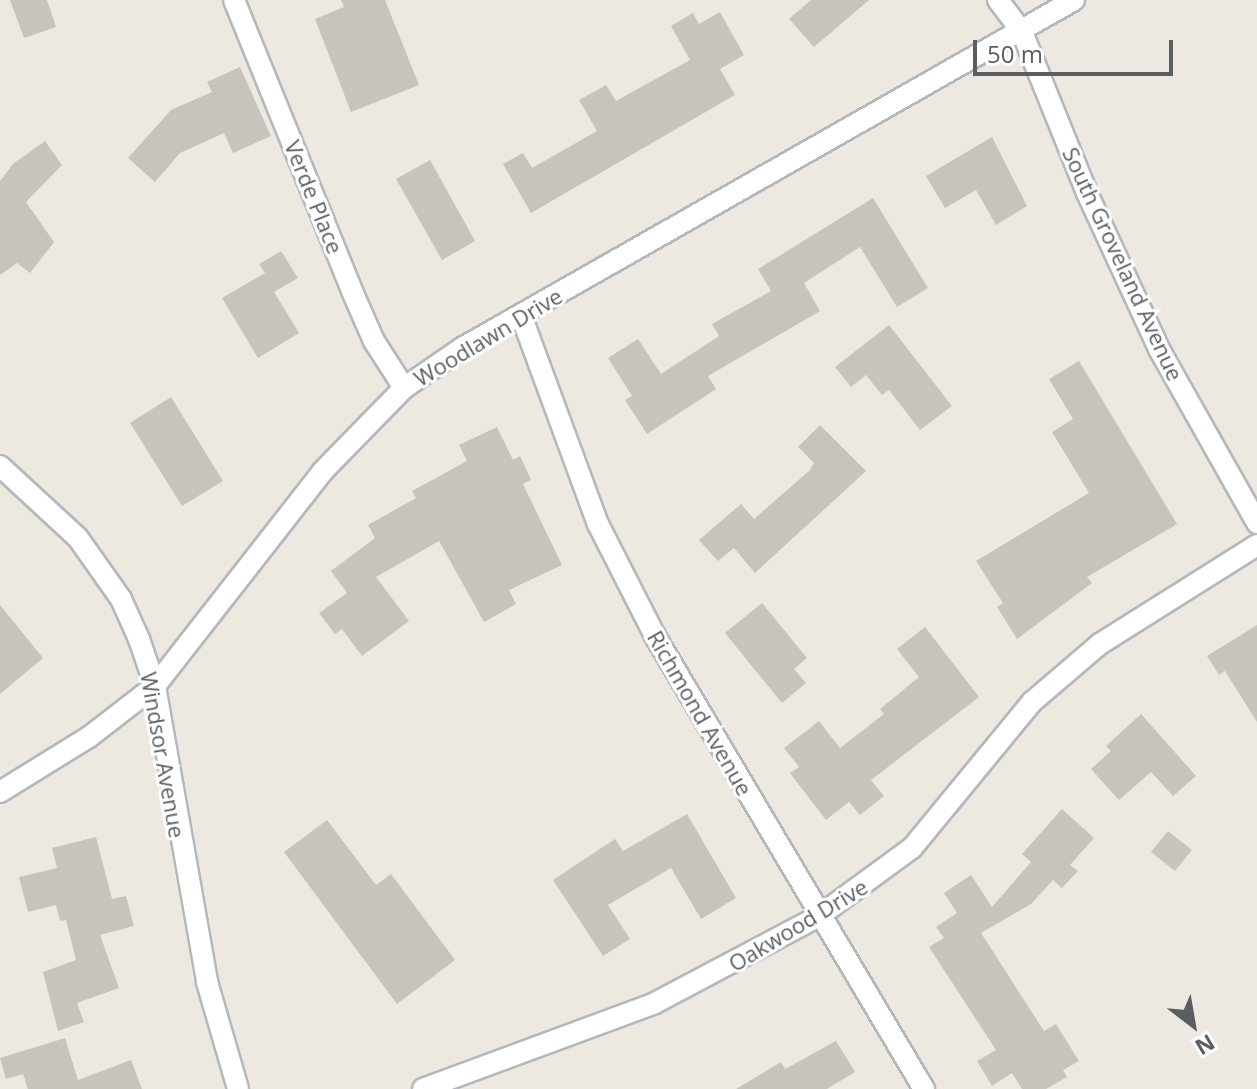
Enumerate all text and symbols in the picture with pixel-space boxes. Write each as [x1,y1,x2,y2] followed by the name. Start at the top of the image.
[977,24,1177,74] scale bar
[987,37,1043,70] text: 50 m
[279,136,349,258] street label: Verde Place
[1057,143,1189,385] street label: South Groveland Avenue
[409,282,567,392] street label: Woodlawn Drive
[642,626,758,800] street label: Richmond Avenue
[135,670,191,840] street label: Windsor Avenue
[724,873,872,977] street label: Oakwood Drive
[1153,985,1233,1065] north arrow
[1190,1028,1221,1063] text: N

